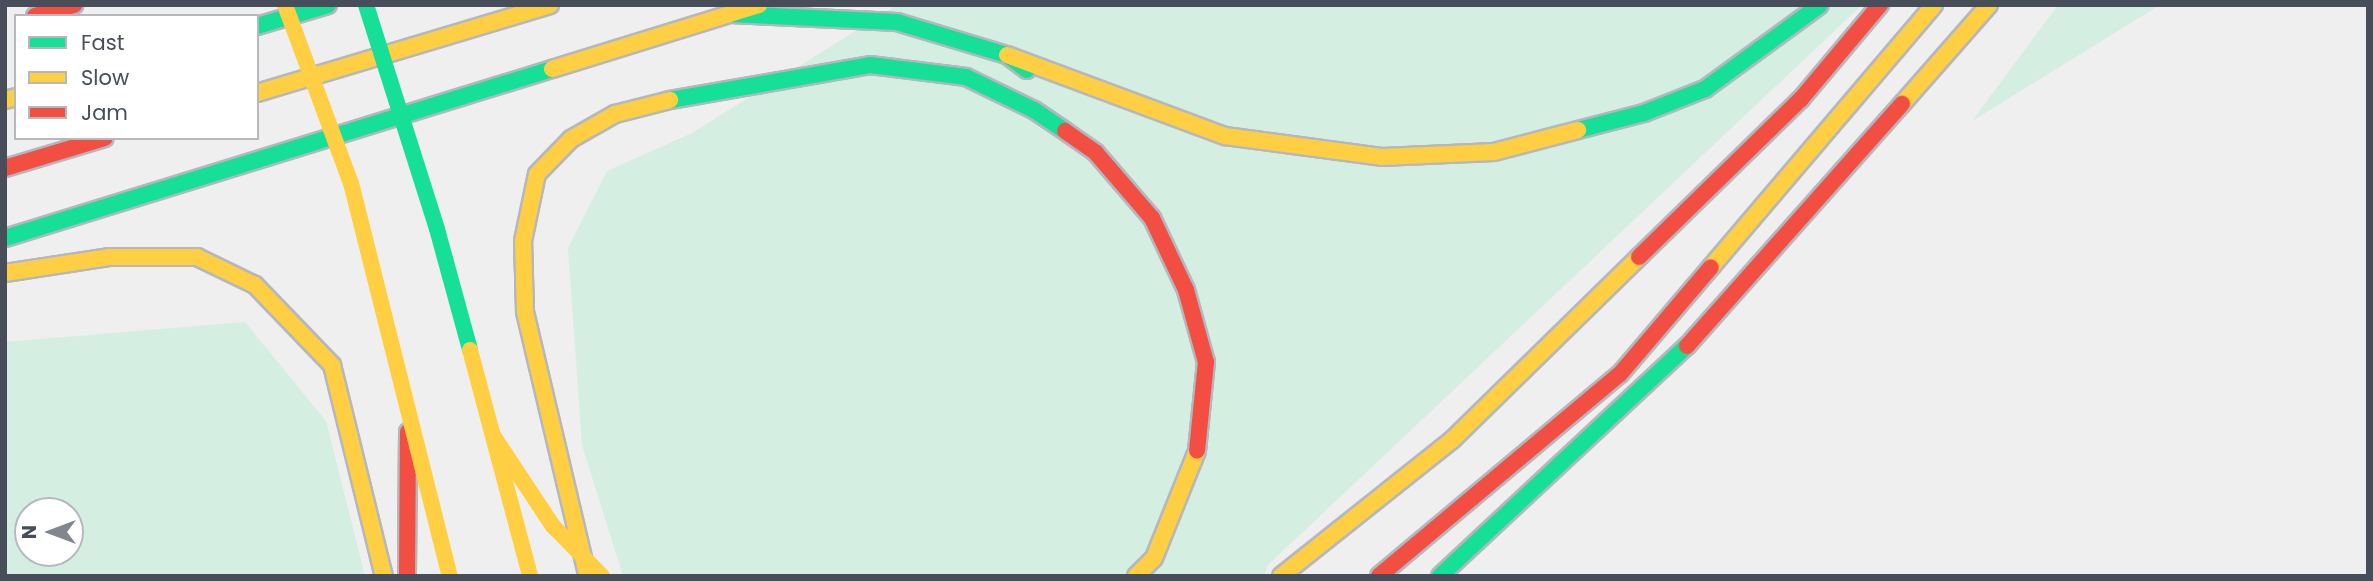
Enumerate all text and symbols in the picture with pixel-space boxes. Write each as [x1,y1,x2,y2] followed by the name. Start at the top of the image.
[14,14,259,140] legend
[81,28,124,57] text: Fast
[81,63,129,92] text: Slow
[81,98,128,127] text: Jam
[14,497,84,567] north arrow
[16,525,43,539] text: N

